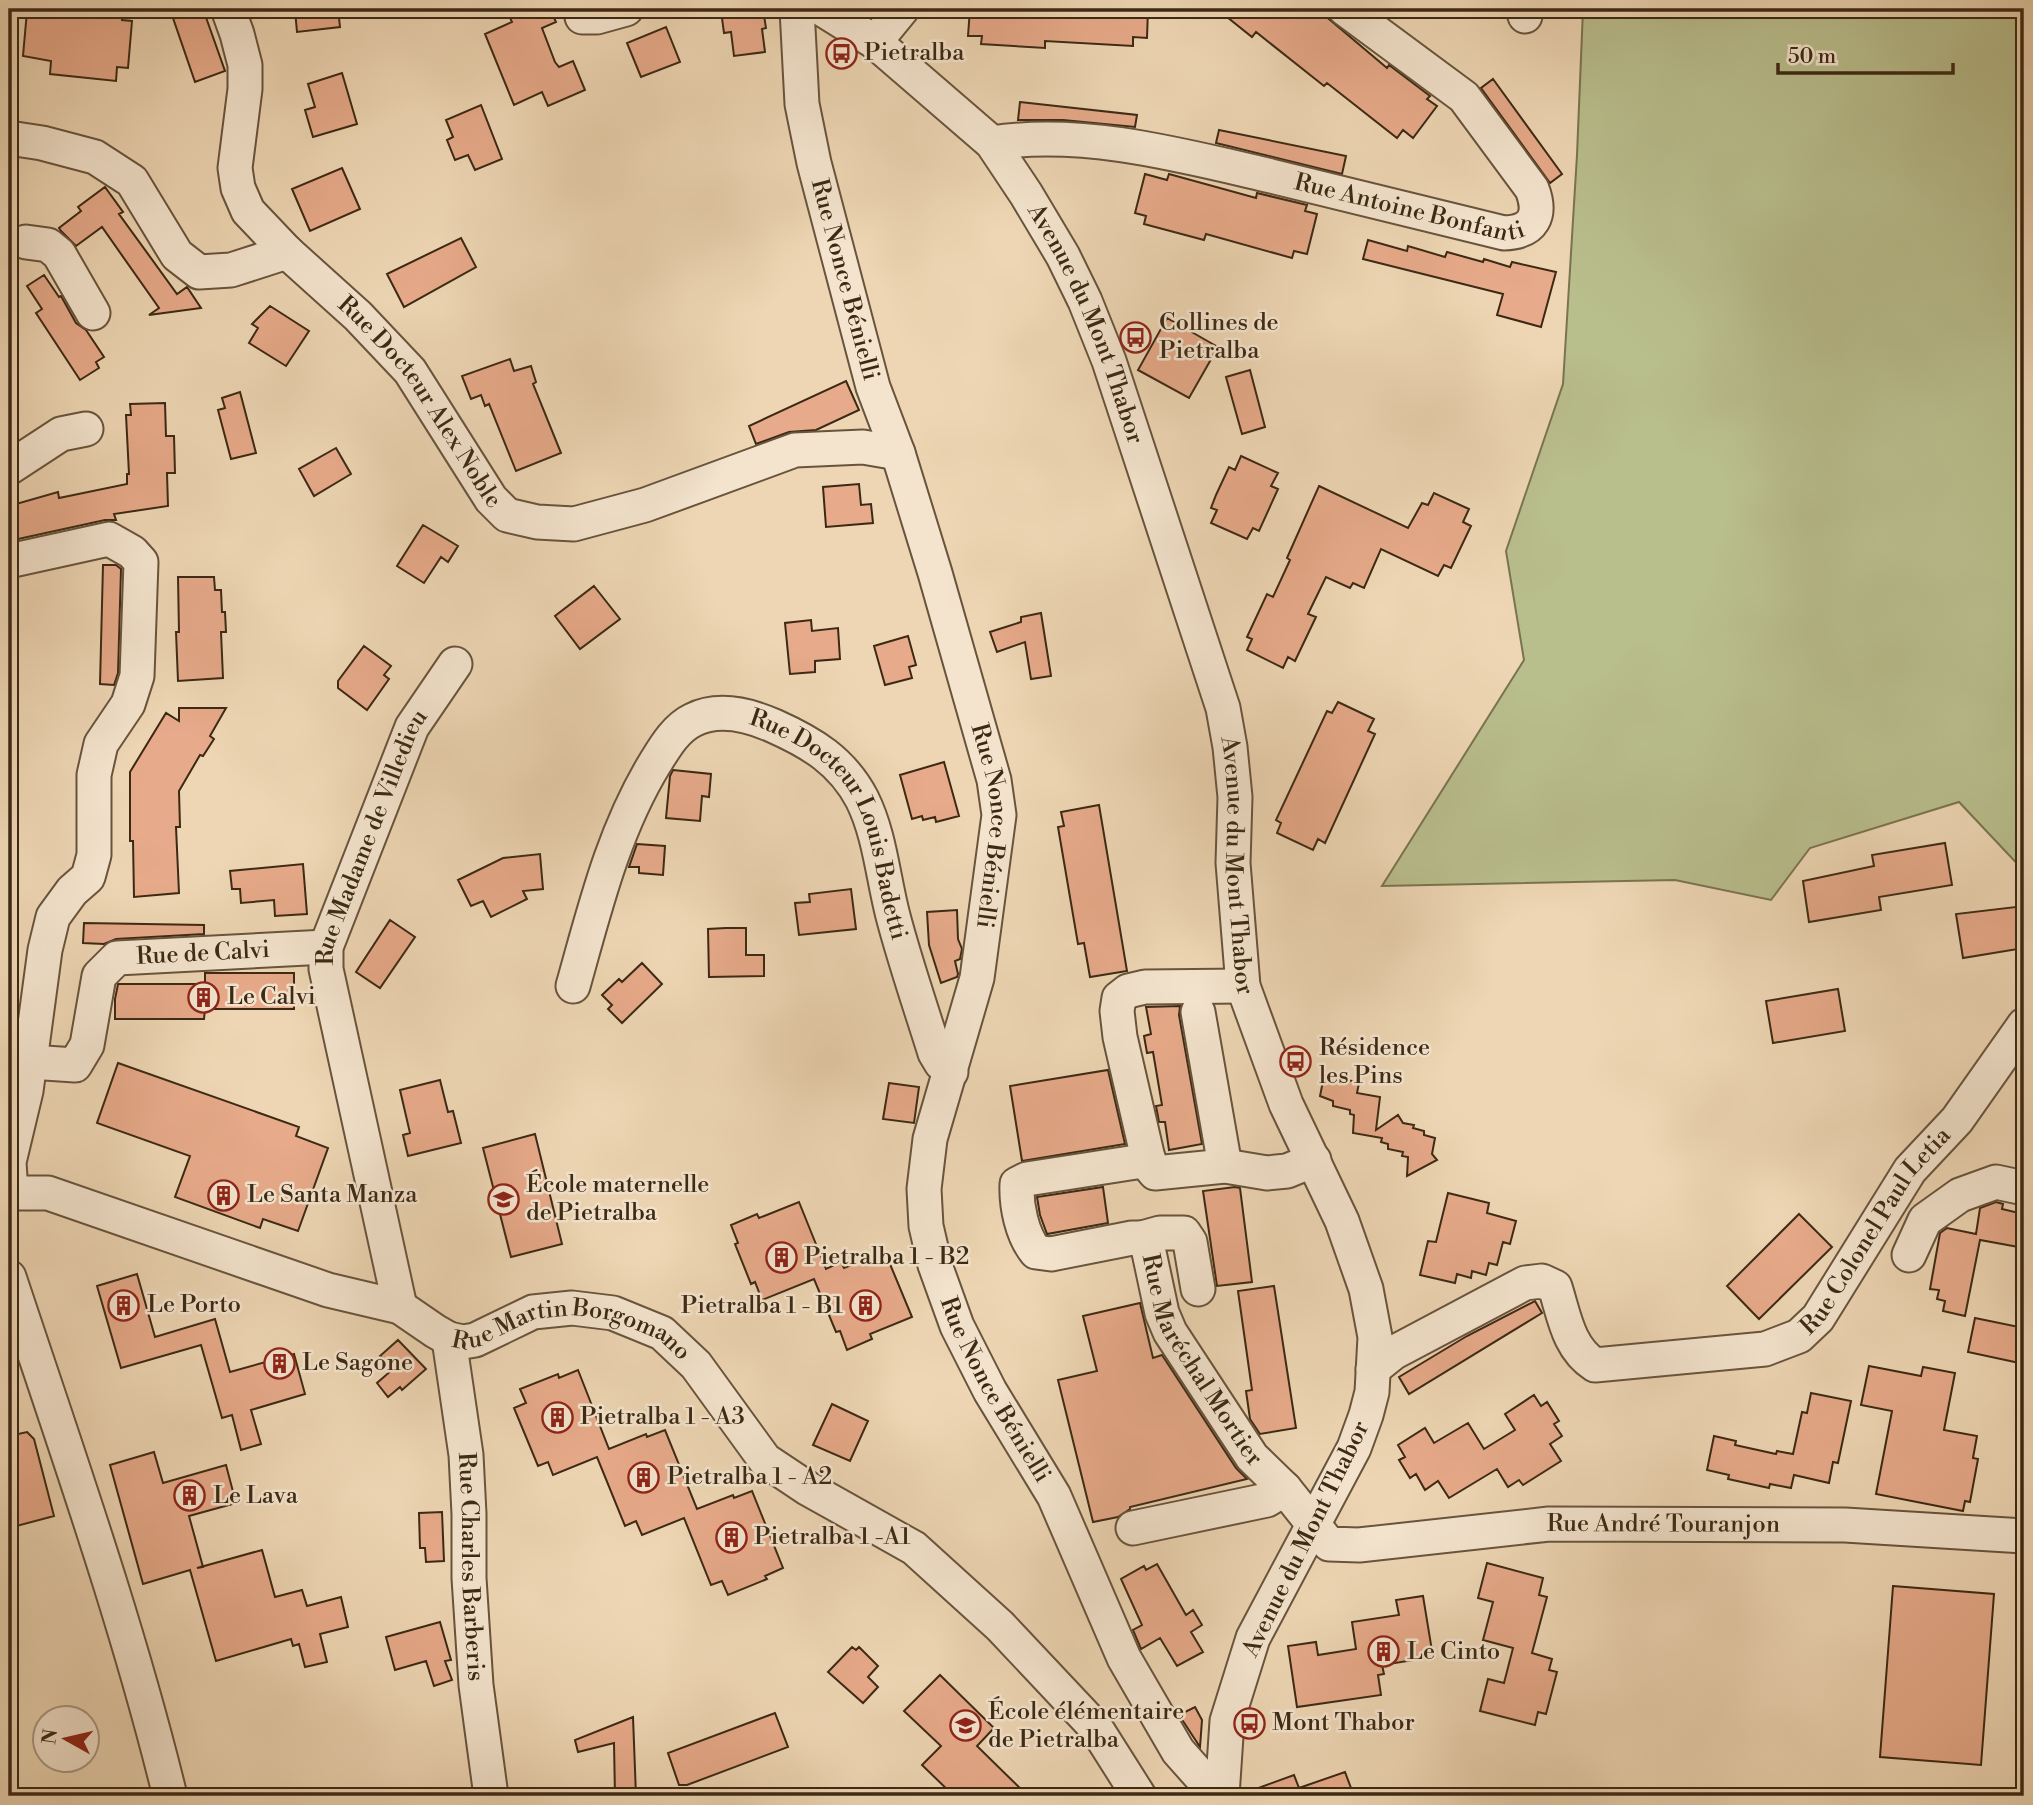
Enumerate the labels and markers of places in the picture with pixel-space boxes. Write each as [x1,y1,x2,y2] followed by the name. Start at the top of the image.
[824,36,858,70] bus stop icon: Pietralba
[864,38,965,68] place label: Pietralba
[1159,308,1279,366] place label: Collines de Pietralba
[1119,320,1153,354] bus stop icon: Collines de Pietralba
[187,980,221,1014] building icon: Le Calvi
[227,982,316,1012] place label: Le Calvi
[1319,1033,1430,1091] place label: Résidence les Pins
[1279,1045,1313,1079] bus stop icon: Résidence les Pins
[526,1169,709,1228] place label: École maternelle de Pietralba
[207,1178,241,1212] building icon: Le Santa Manza
[247,1180,418,1210] place label: Le Santa Manza
[486,1182,520,1216] school or university icon: École maternelle de Pietralba
[764,1240,798,1274] building icon: Pietralba 1 - B2
[804,1242,970,1272] place label: Pietralba 1 - B2
[107,1288,141,1322] building icon: Le Porto
[849,1289,883,1323] building icon: Pietralba 1 - B1
[147,1290,241,1320] place label: Le Porto
[681,1291,844,1321] place label: Pietralba 1 - B1
[262,1346,296,1380] building icon: Le Sagone
[302,1348,413,1378] place label: Le Sagone
[540,1400,574,1434] building icon: Pietralba 1 - A3
[580,1402,745,1432] place label: Pietralba 1 - A3
[627,1460,661,1494] building icon: Pietralba 1 - A2
[667,1462,832,1492] place label: Pietralba 1 - A2
[173,1479,207,1513] building icon: Le Lava
[213,1481,299,1511] place label: Le Lava
[714,1520,748,1554] building icon: Pietralba 1 -A1
[754,1522,911,1552] place label: Pietralba 1 -A1
[1367,1635,1401,1669] building icon: Le Cinto
[1407,1637,1500,1667] place label: Le Cinto
[988,1696,1184,1755] place label: École élémentaire de Pietralba
[1232,1706,1266,1740] bus stop icon: Mont Thabor
[1272,1708,1415,1738] place label: Mont Thabor
[948,1709,982,1743] school or university icon: École élémentaire de Pietralba

